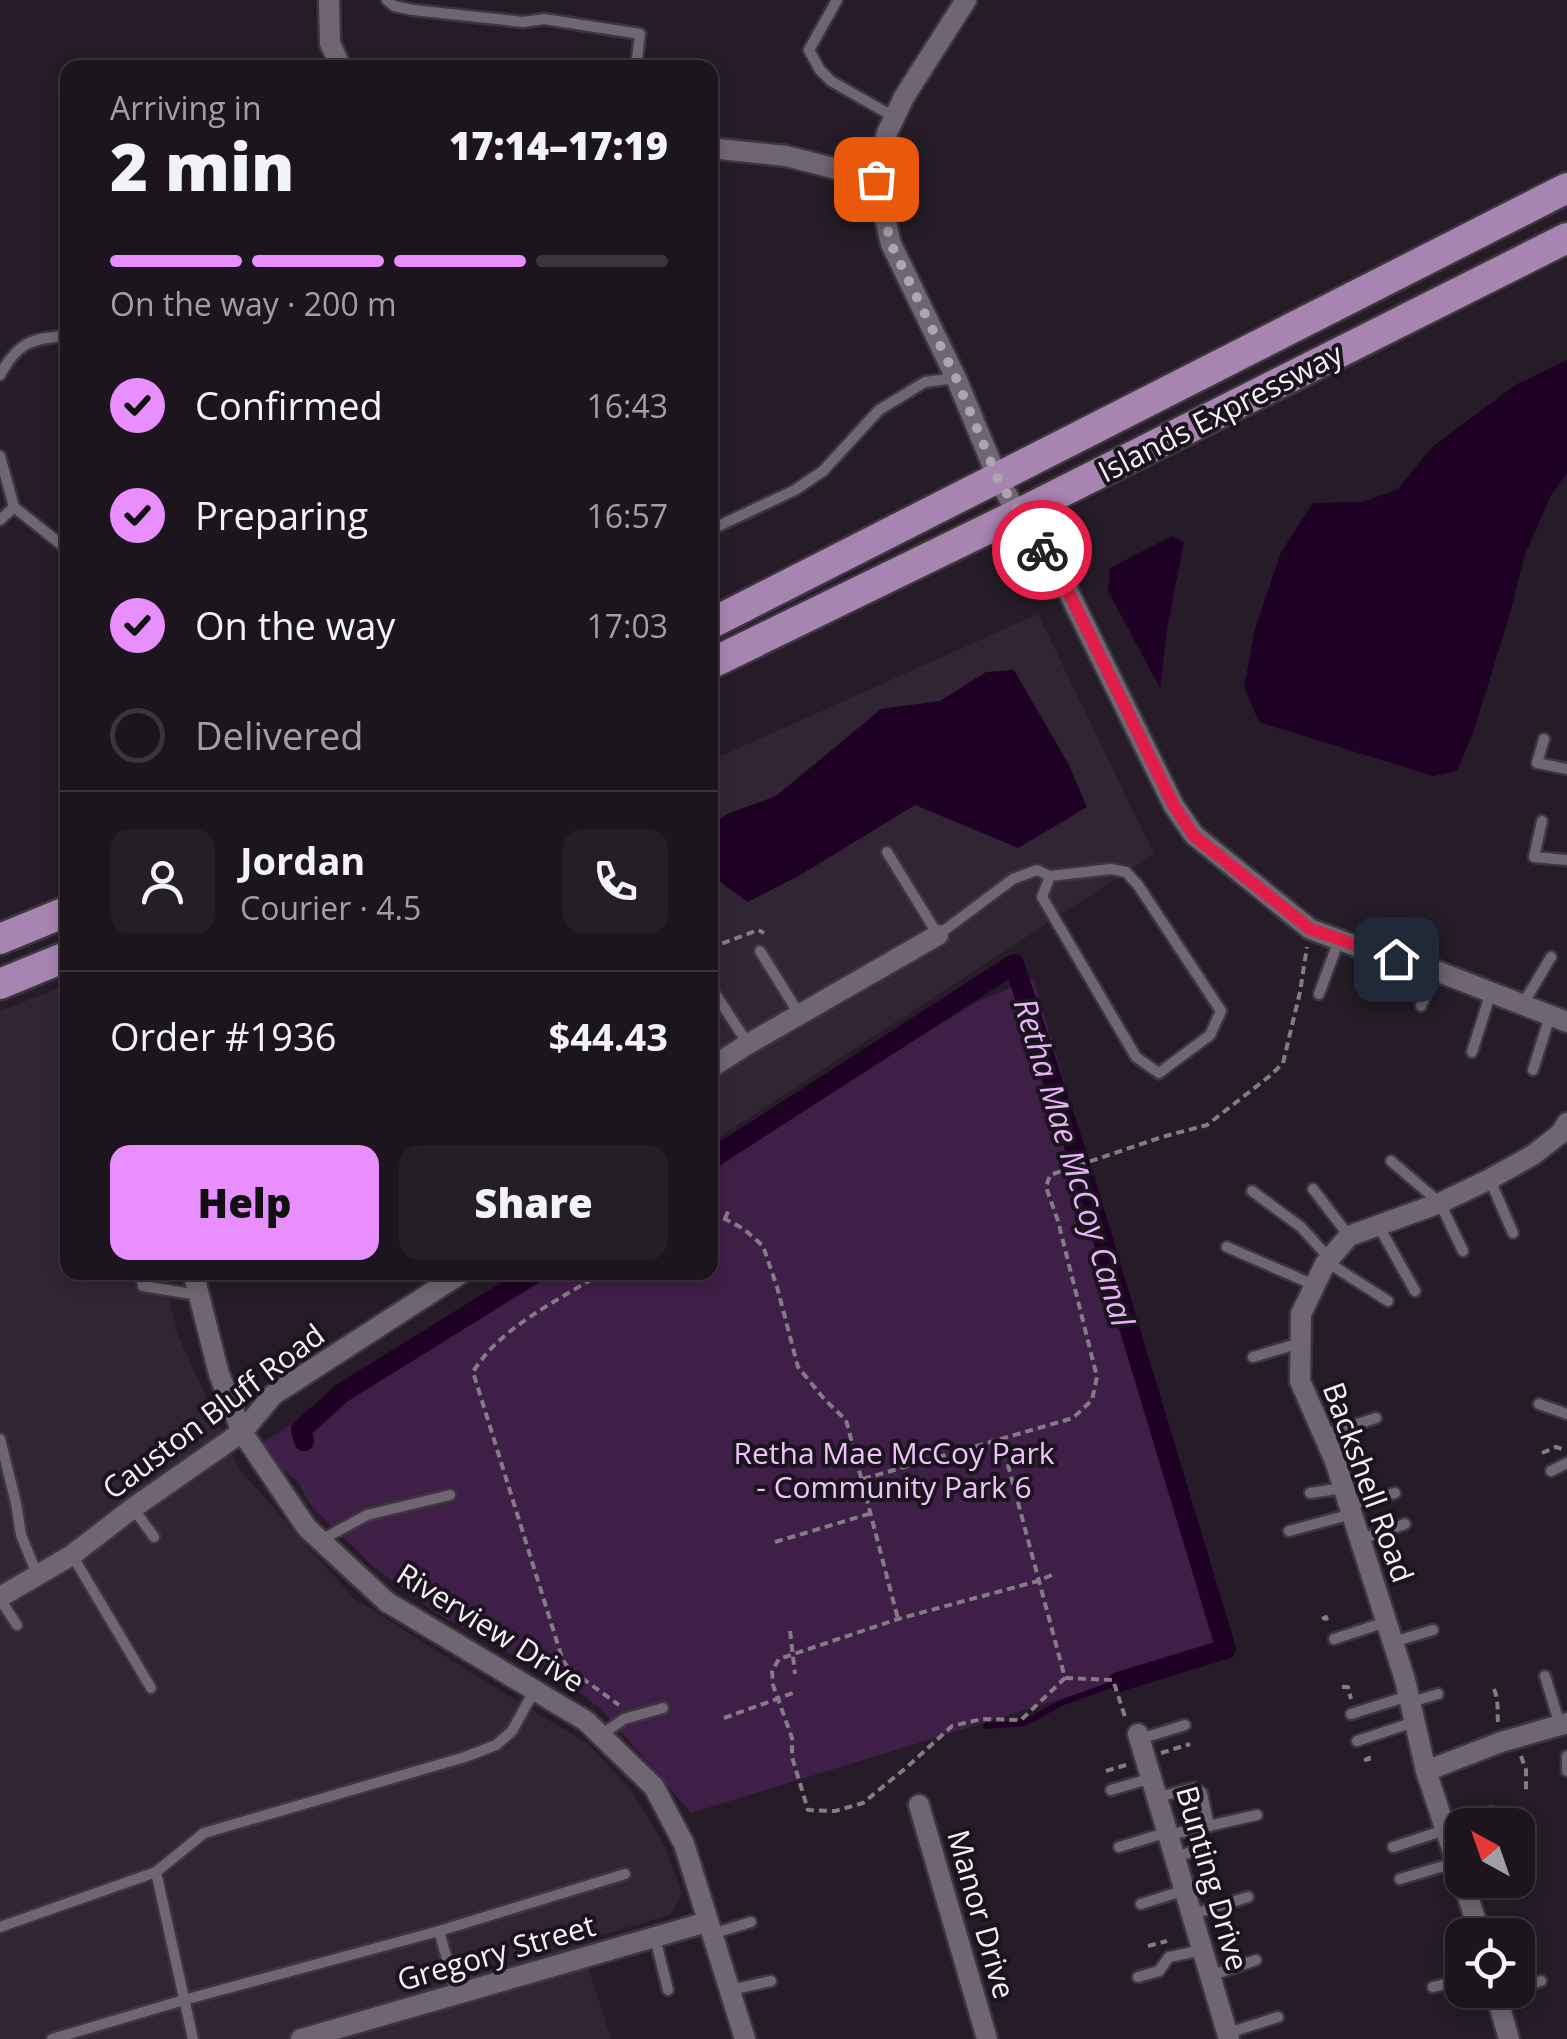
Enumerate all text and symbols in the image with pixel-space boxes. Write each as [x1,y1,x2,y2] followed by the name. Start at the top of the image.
[110,86,262,129] text: Arriving in
[449,119,668,171] text: 17:14–17:19
[110,122,295,210] text: 2 min
[834,137,919,222] pin
[849,152,904,207] icon: bag
[110,282,397,325] text: On the way · 200 m
[1091,332,1350,491] street label: Islands Expressway
[110,378,165,433] icon: check
[195,379,383,431] text: Confirmed
[586,384,668,427] text: 16:43
[110,488,165,543] icon: check
[195,489,368,541] text: Preparing
[586,494,668,537] text: 16:57
[992,500,1092,600] courier
[1015,523,1070,578] icon: bike
[110,598,165,653] icon: check
[195,599,395,651] text: On the way
[586,604,668,647] text: 17:03
[195,709,364,761] text: Delivered
[110,829,215,934] button: person
[563,829,668,934] button: phone
[240,834,365,886] text: Jordan
[240,886,421,929] text: Courier · 4.5
[1354,917,1439,1002] pin
[1369,932,1424,987] icon: home
[1005,992,1146,1332] water label: Retha Mae McCoy Canal
[110,1010,337,1062] text: Order #1936
[549,1010,668,1062] text: $44.43
[110,1145,379,1260] button: Help
[399,1145,668,1260] button: Share
[94,1314,332,1508] street label: Causton Bluff Road
[1314,1376,1424,1588] street label: Backshell Road
[733,1432,1055,1507] park label: Retha Mae McCoy Park - Community Park 6
[389,1553,593,1701] street label: Riverview Drive
[1167,1781,1259,1975] street label: Bunting Drive
[1445,1808,1535,1898] north arrow
[1445,1808,1535,2008] map controls
[938,1825,1026,2003] street label: Manor Drive
[392,1904,600,2000] street label: Gregory Street
[1445,1918,1535,2008] button: locate

